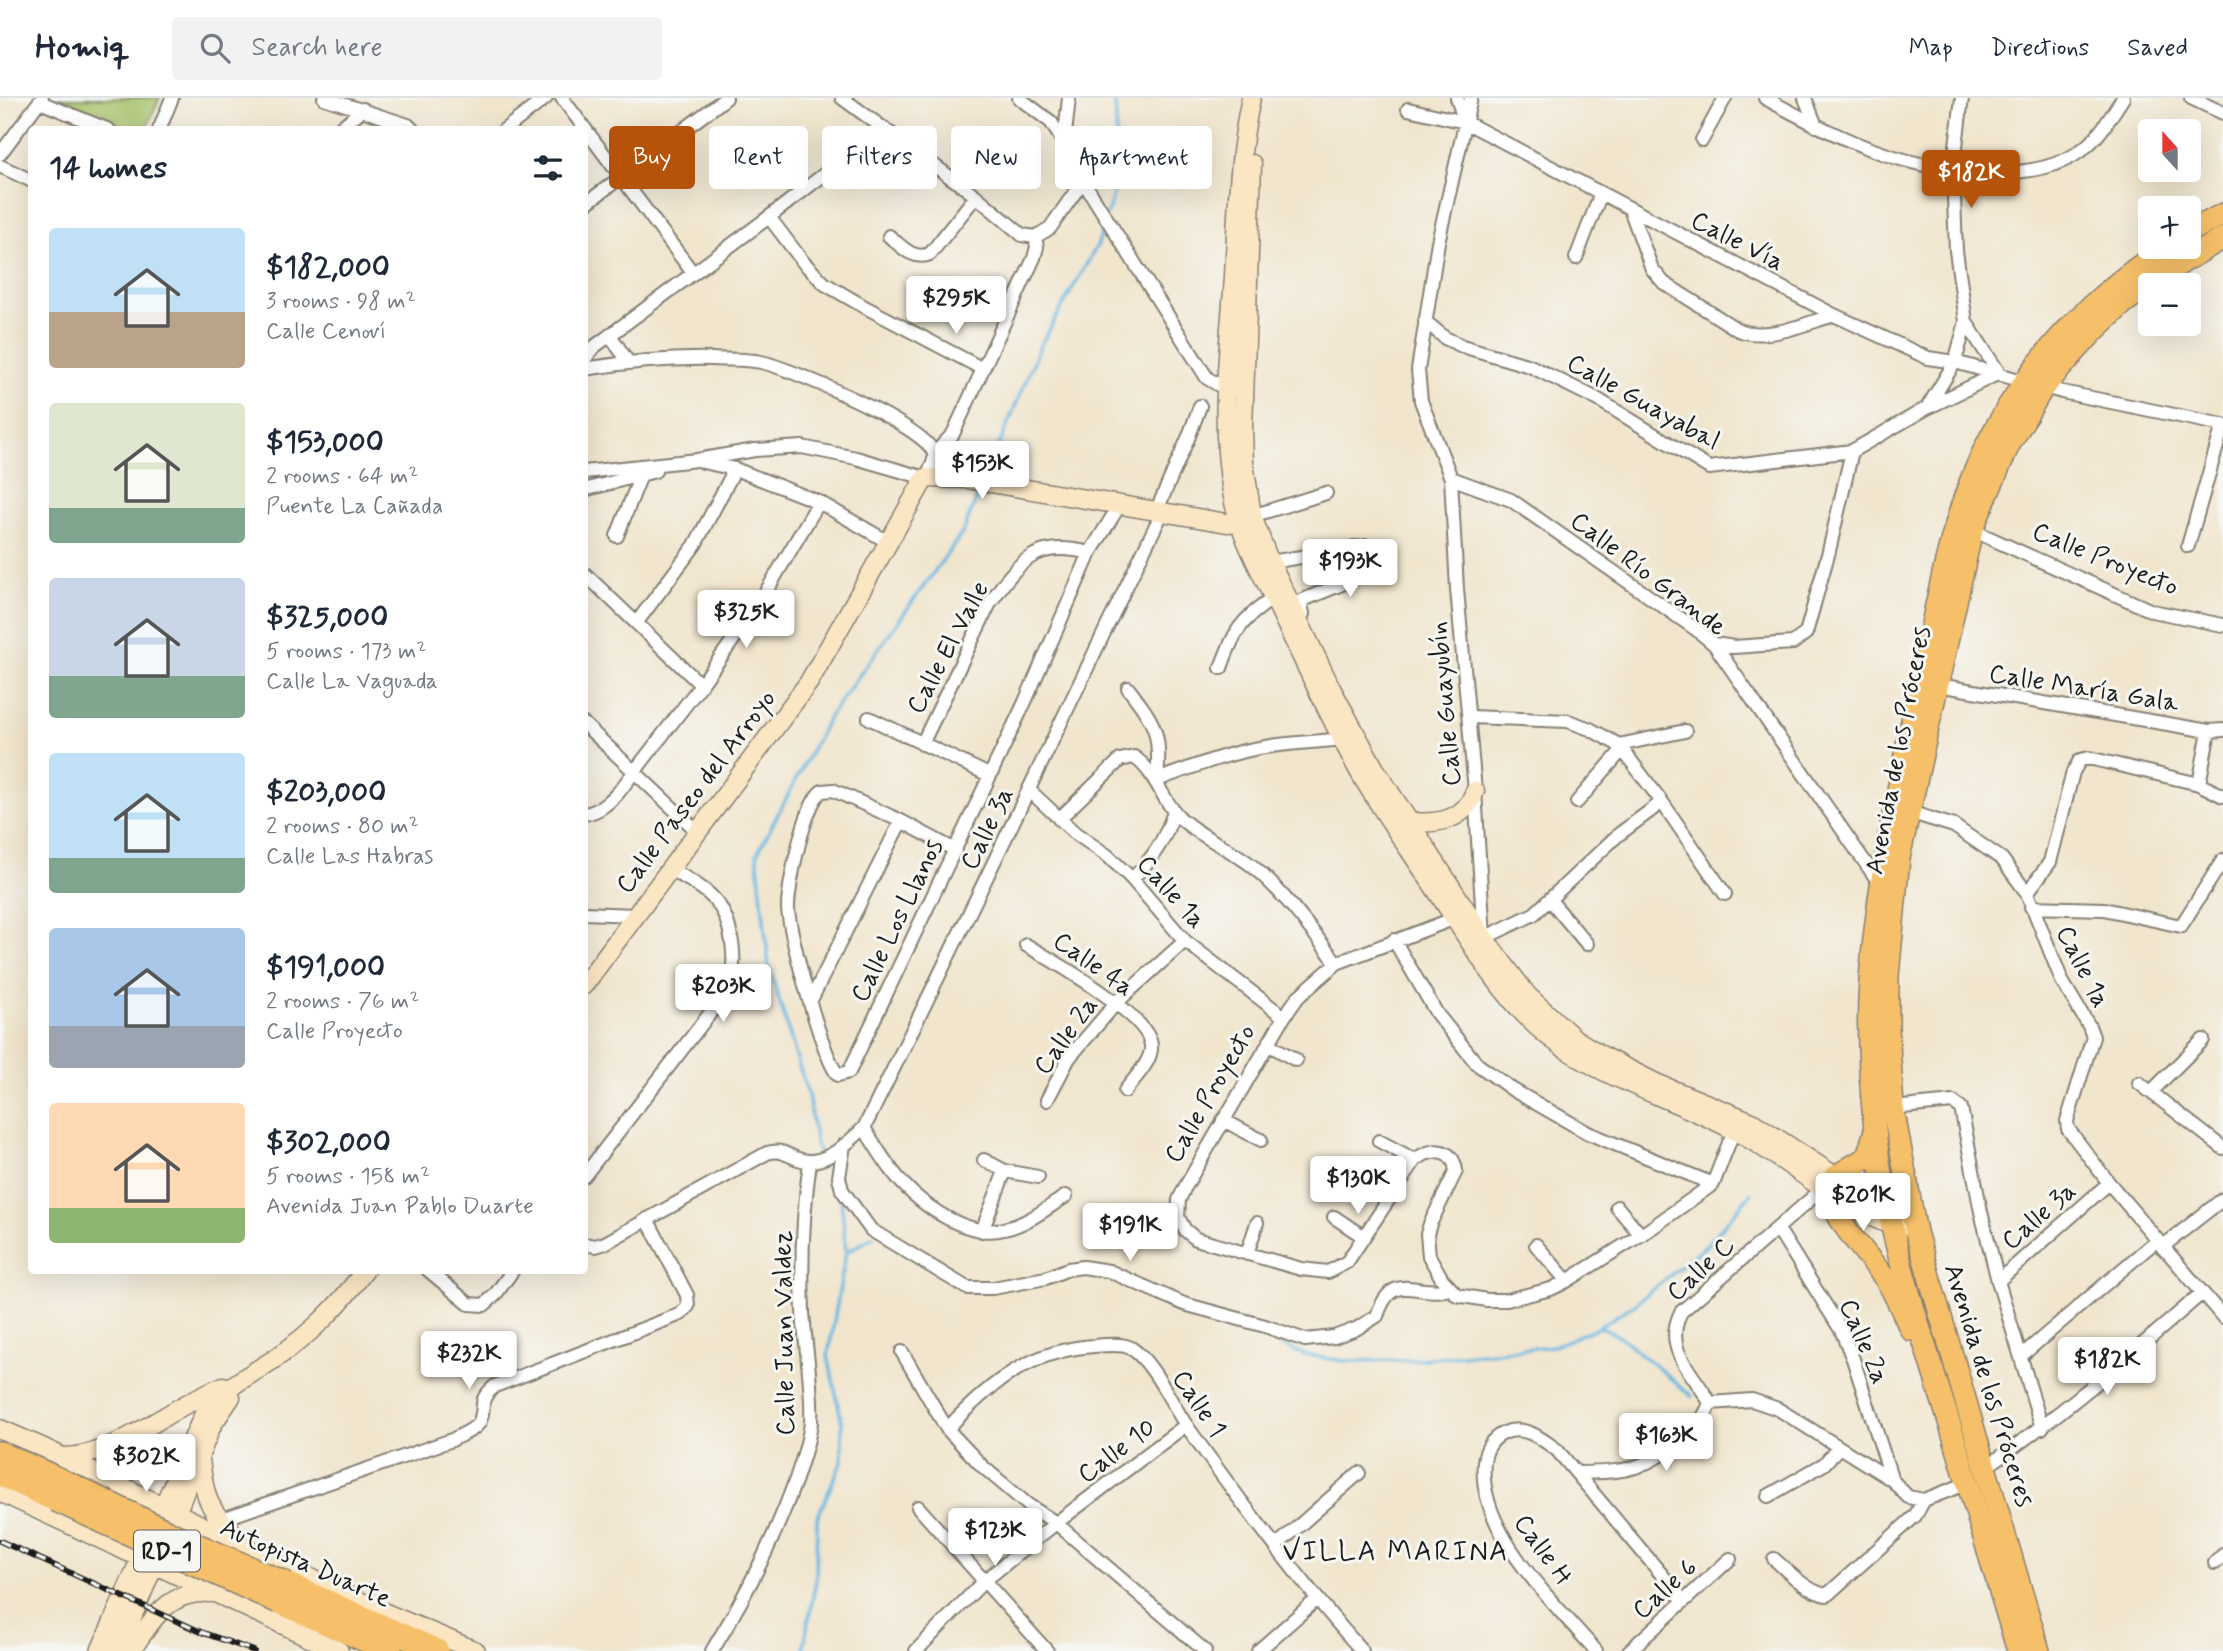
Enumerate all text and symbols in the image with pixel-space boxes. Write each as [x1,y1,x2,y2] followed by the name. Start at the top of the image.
[172,17,662,80] search box
[35,26,130,70] text: Homiq
[196,29,234,67] icon: search
[252,31,382,65] text: Search here
[1909,33,1953,64] text: Map
[1991,33,2089,64] text: Directions
[2127,33,2188,64] text: Saved
[2138,119,2202,182] north arrow
[2138,119,2201,336] map controls
[609,126,695,189] chip: Buy
[709,126,808,189] chip: Rent
[822,126,937,189] chip: Filters
[951,126,1041,189] chip: New
[1055,126,1212,189] chip: Apartment
[49,149,167,188] text: 14 homes
[529,149,567,187] icon: filters
[1922,150,2020,210] pin: $182K
[1938,158,2004,188] text: $182K
[2138,196,2201,259] button: +
[1685,204,1789,280] street label: Calle Vía
[266,248,390,287] text: $182,000
[105,256,189,340] icon: home
[2138,273,2201,336] button: −
[907,276,1005,336] pin: $295K
[922,284,990,314] text: $295K
[266,287,416,317] text: 3 rooms · 98 m²
[266,317,386,347] text: Calle Cenoví
[1560,347,1726,459] street label: Calle Guayabal
[266,423,384,462] text: $153,000
[105,431,189,515] icon: home
[933,442,1031,501] pin: $153K
[951,449,1013,479] text: $153K
[266,462,418,492] text: 2 rooms · 64 m²
[266,492,443,522] text: Puente La Cañada
[1563,505,1733,645] street label: Calle Río Grande
[2027,515,2183,605] street label: Calle Proyecto
[1301,540,1399,599] pin: $193K
[1318,547,1382,577] text: $193K
[900,576,998,720] street label: Calle El Valle
[697,590,795,650] pin: $325K
[266,598,388,637] text: $325,000
[713,598,779,628] text: $325K
[105,606,189,690] icon: home
[1422,620,1470,788] street label: Calle Guayubín
[1858,623,1940,877] street label: Avenida de los Próceres
[266,637,426,667] text: 5 rooms · 173 m²
[1986,657,2181,721] street label: Calle María Gala
[266,667,438,697] text: Calle La Vaguada
[609,683,784,901] street label: Calle Paseo del Arroyo
[266,773,386,812] text: $203,000
[105,781,189,865] icon: home
[953,782,1022,876] street label: Calle 3a
[266,812,419,842] text: 2 rooms · 80 m²
[844,834,952,1008] street label: Calle Los Llanos
[266,842,433,872] text: Calle Las Habras
[1128,848,1213,936] street label: Calle 1a
[2047,920,2117,1014] street label: Calle 1a
[1046,924,1140,1005] street label: Calle 4a
[266,948,385,987] text: $191,000
[105,956,189,1040] icon: home
[674,964,772,1024] pin: $203K
[691,972,755,1002] text: $203K
[266,987,419,1017] text: 2 rooms · 76 m²
[1027,990,1107,1082] street label: Calle 2a
[266,1017,403,1047] text: Calle Proyecto
[1157,1018,1264,1170] street label: Calle Proyecto
[266,1123,391,1162] text: $302,000
[105,1131,189,1215] icon: home
[1309,1156,1407,1216] pin: $130K
[266,1162,430,1192] text: 5 rooms · 158 m²
[1326,1164,1390,1194] text: $130K
[1814,1174,1912,1233] pin: $201K
[1995,1175,2084,1258] street label: Calle 3a
[1831,1181,1895,1211] text: $201K
[266,1192,534,1222] text: Avenida Juan Pablo Duarte
[1081,1204,1179,1263] pin: $191K
[1099,1211,1161,1241] text: $191K
[1660,1229,1743,1310] street label: Calle C
[766,1230,804,1436] street label: Calle Juan Valdez
[1935,1260,2041,1511] street label: Avenida de los Próceres
[1830,1294,1896,1389] street label: Calle 2a
[420,1332,518,1391] pin: $232K
[2058,1338,2156,1397] pin: $182K
[437,1339,501,1369] text: $232K
[2074,1345,2140,1375] text: $182K
[1163,1364,1233,1445] street label: Calle 1
[1071,1411,1163,1492] street label: Calle 10
[1617,1414,1715,1473] pin: $163K
[1635,1421,1697,1451] text: $163K
[97,1434,195,1494] pin: $302K
[112,1442,180,1472] text: $302K
[946,1508,1044,1568] pin: $123K
[1505,1508,1580,1592] street label: Calle H
[214,1511,396,1617] street label: Autopista Duarte
[964,1516,1026,1546] text: $123K
[134,1531,200,1572] road number: RD-1
[1283,1534,1509,1571] district label: VILLA MARINA
[1626,1551,1705,1628] street label: Calle 6

